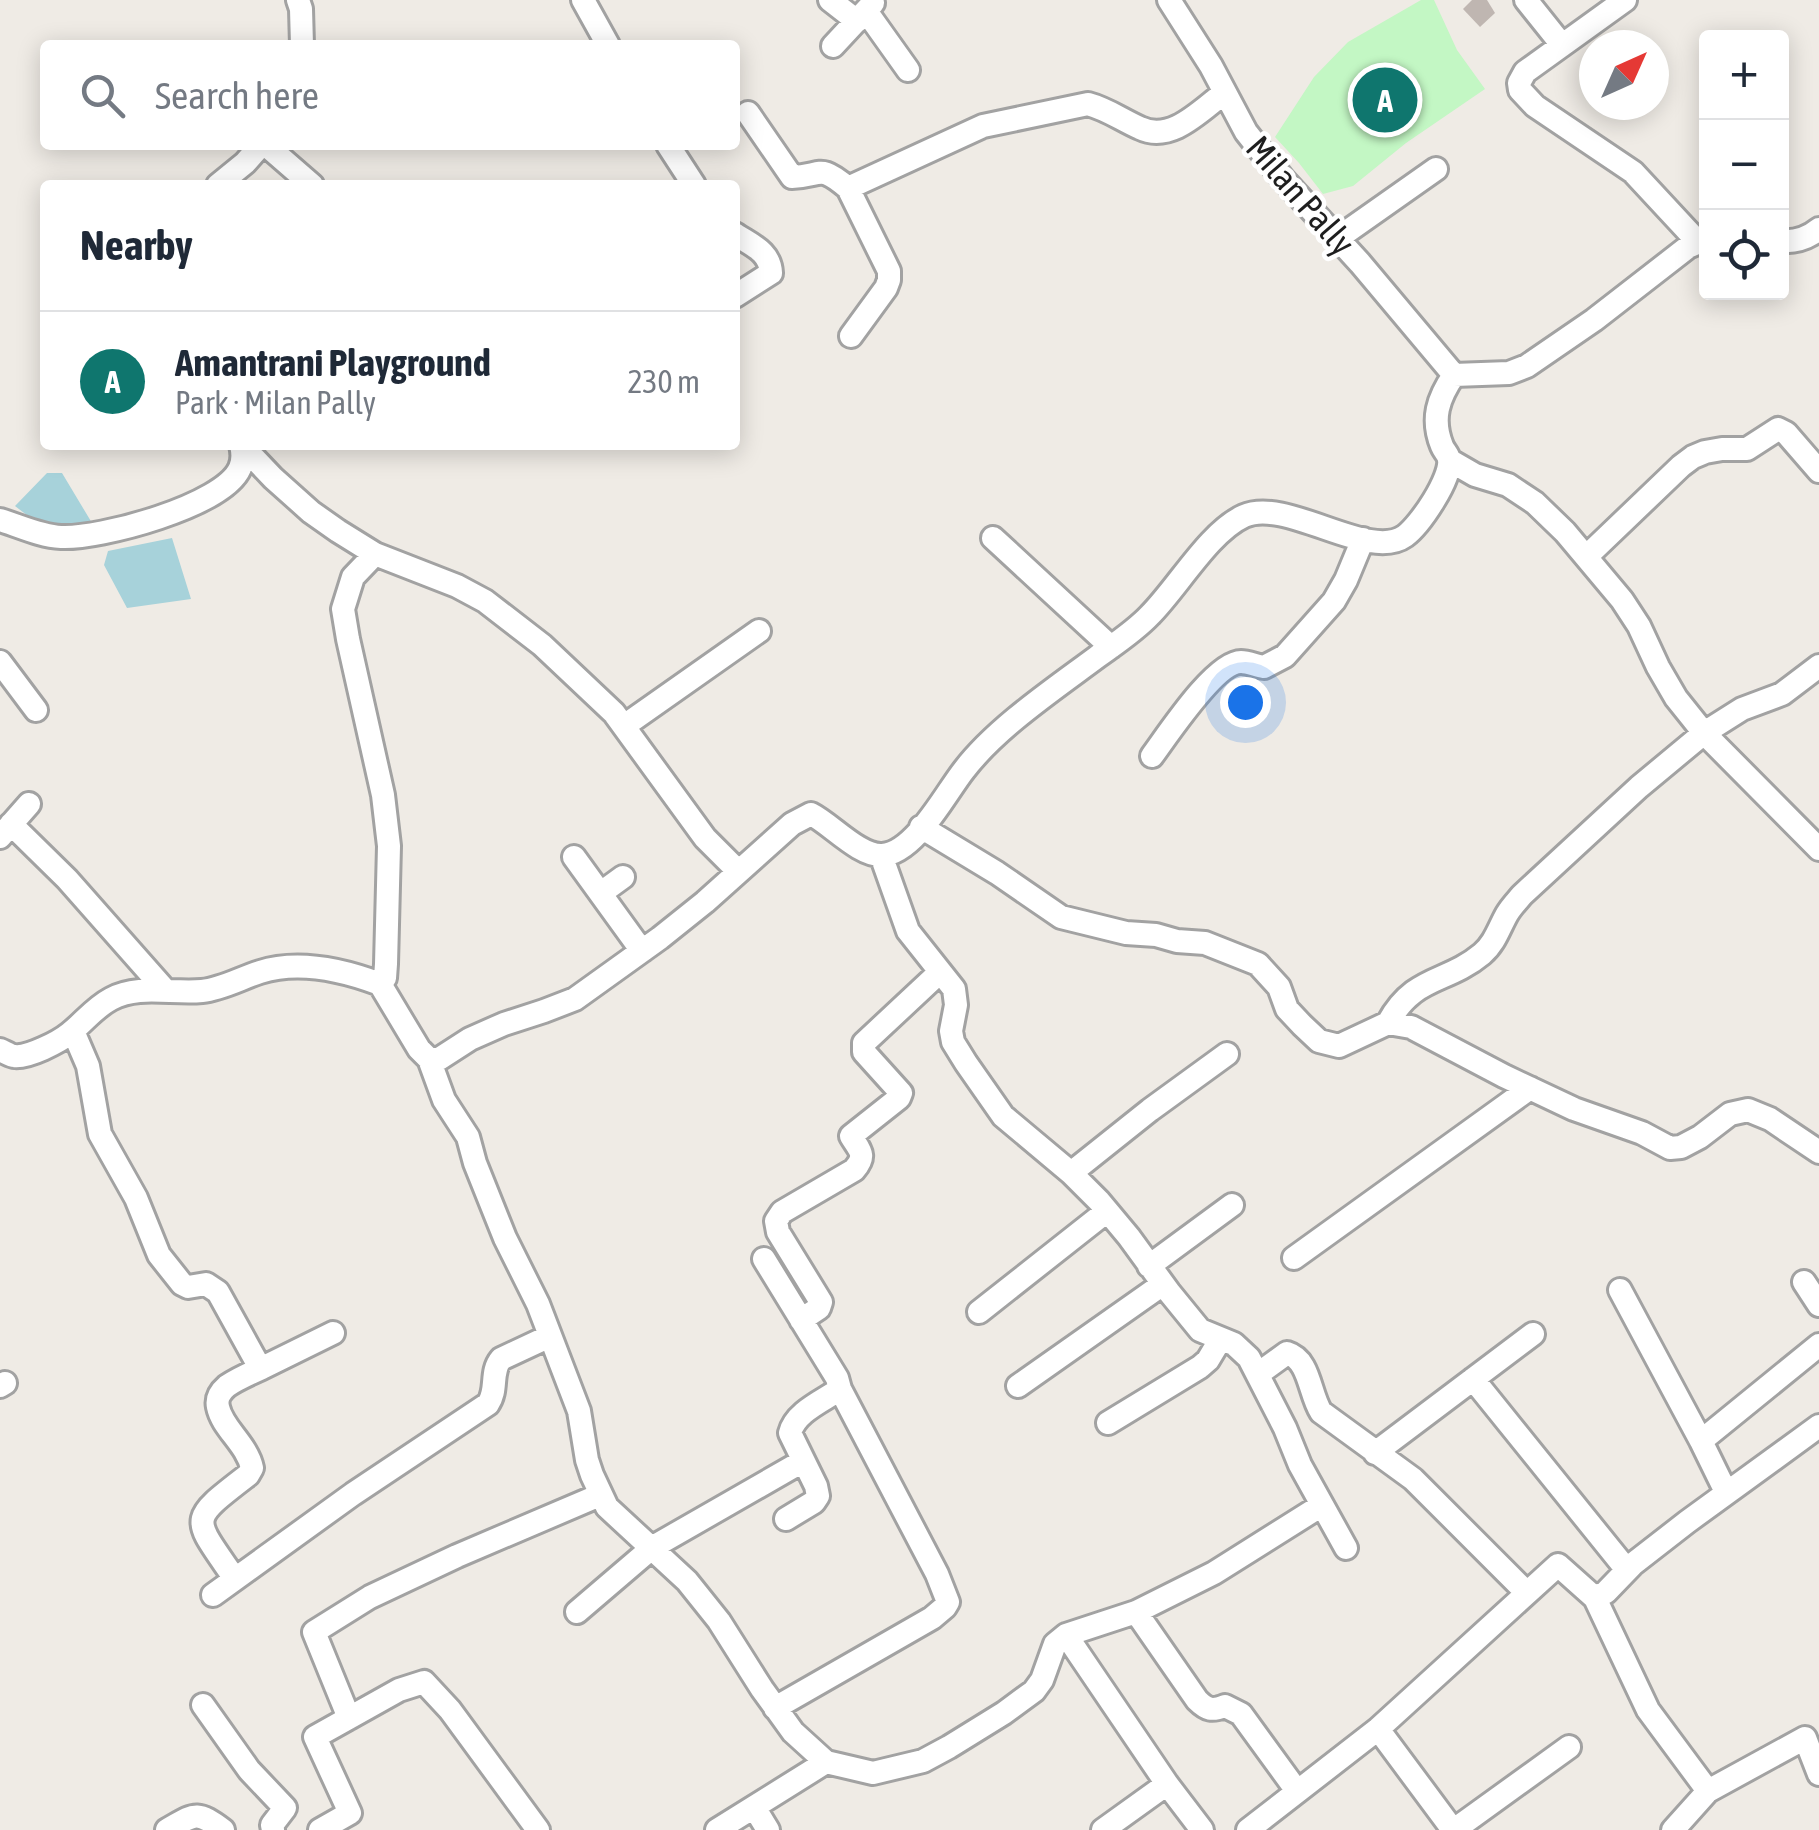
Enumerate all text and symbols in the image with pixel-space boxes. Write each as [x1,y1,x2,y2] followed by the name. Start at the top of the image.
[1579,30,1669,120] north arrow
[1699,30,1789,300] map controls
[1699,30,1789,120] button: +
[40,40,740,150] search box
[1352,62,1418,138] pin: A
[75,68,130,123] icon: search
[155,74,319,117] text: Search here
[1699,120,1789,210] button: −
[1239,127,1363,263] street label: Milan Pally
[1699,210,1789,300] button: locate
[80,221,193,269] text: Nearby
[175,341,491,384] text: Amantrani Playground
[105,363,120,400] text: A
[627,363,700,400] text: 230 m
[175,384,376,421] text: Park · Milan Pally
[1220,677,1271,728] your location

